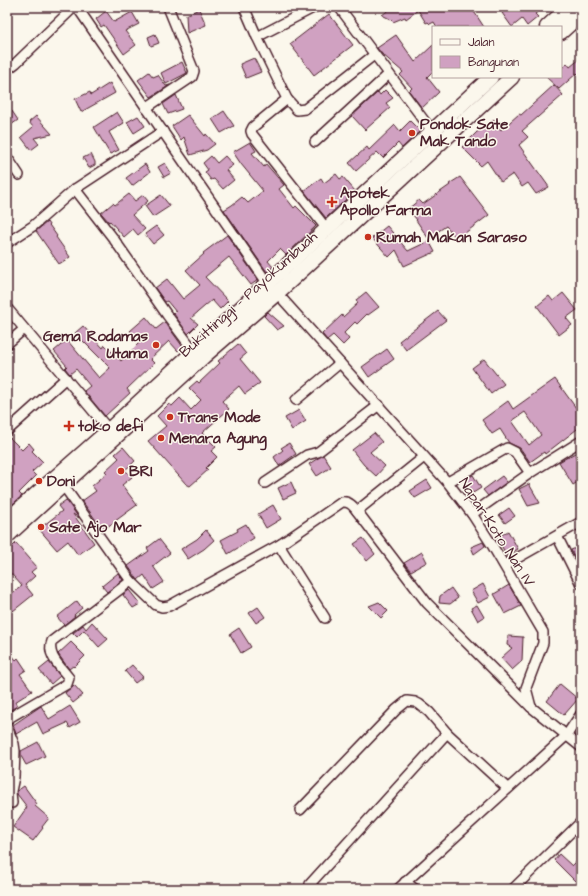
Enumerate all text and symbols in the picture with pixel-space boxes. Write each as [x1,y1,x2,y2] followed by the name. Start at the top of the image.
[432,26,562,78] legend
[468,34,494,51] text: Jalan
[468,54,519,72] text: Bangunan
[420,114,508,152] place label: Pondok Sate Mak Tando
[407,128,417,138] marker: Pondok Sate Mak Tando
[340,183,432,221] place label: Apotek Apollo Farma
[327,197,337,207] marker: Apotek Apollo Farma
[175,226,323,363] street label: Bukittinggi - Payokumbuah
[376,227,527,248] place label: Rumah Makan Saraso
[363,232,373,242] marker: Rumah Makan Saraso
[43,326,148,364] place label: Gema Rodamas Utama
[151,340,161,350] marker: Gema Rodamas Utama
[177,407,261,428] place label: Trans Mode
[165,412,175,422] marker: Trans Mode
[77,416,144,437] place label: toko defi
[63,420,75,432] marker: toko defi
[169,428,267,451] place label: Menara Agung
[156,433,166,443] marker: Menara Agung
[129,461,153,482] place label: BRI
[116,466,126,476] marker: BRI
[47,471,76,492] place label: Doni
[453,474,540,591] street label: Napar-Koto Nan IV
[34,476,44,486] marker: Doni
[48,517,142,538] place label: Sate Ajo Mar
[36,522,46,532] marker: Sate Ajo Mar

